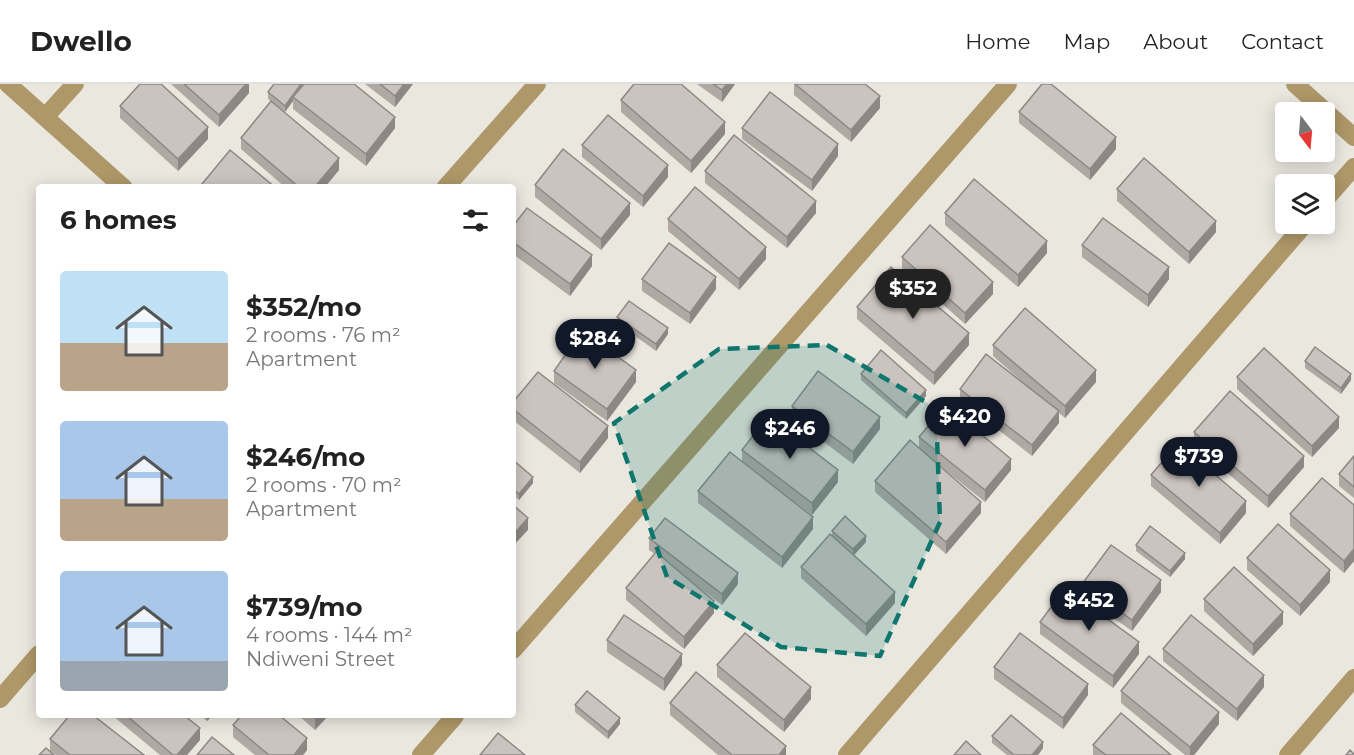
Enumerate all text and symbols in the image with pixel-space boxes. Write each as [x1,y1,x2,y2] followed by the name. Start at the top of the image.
[30,24,132,58] text: Dwello
[965,29,1030,54] text: Home
[1063,29,1110,54] text: Map
[1143,29,1208,54] text: About
[1241,29,1324,54] text: Contact
[1275,102,1335,162] north arrow
[1275,102,1335,234] map controls
[1275,174,1335,234] button: layers
[60,204,177,236] text: 6 homes
[459,204,492,237] icon: filters
[877,269,949,320] pin: $352
[889,276,937,300] text: $352
[246,291,362,323] text: $352/mo
[108,295,180,367] icon: home
[559,319,631,370] pin: $284
[246,323,401,347] text: 2 rooms · 76 m²
[569,326,621,350] text: $284
[246,347,357,371] text: Apartment
[929,397,1001,448] pin: $420
[939,404,991,428] text: $420
[754,409,826,460] pin: $246
[765,416,815,440] text: $246
[1163,437,1235,488] pin: $739
[246,441,365,473] text: $246/mo
[1174,444,1224,468] text: $739
[108,445,180,517] icon: home
[246,473,402,497] text: 2 rooms · 70 m²
[246,497,357,521] text: Apartment
[1053,581,1125,632] pin: $452
[1064,588,1114,612] text: $452
[246,591,363,623] text: $739/mo
[108,595,180,667] icon: home
[246,623,413,647] text: 4 rooms · 144 m²
[246,647,395,671] text: Ndiweni Street

